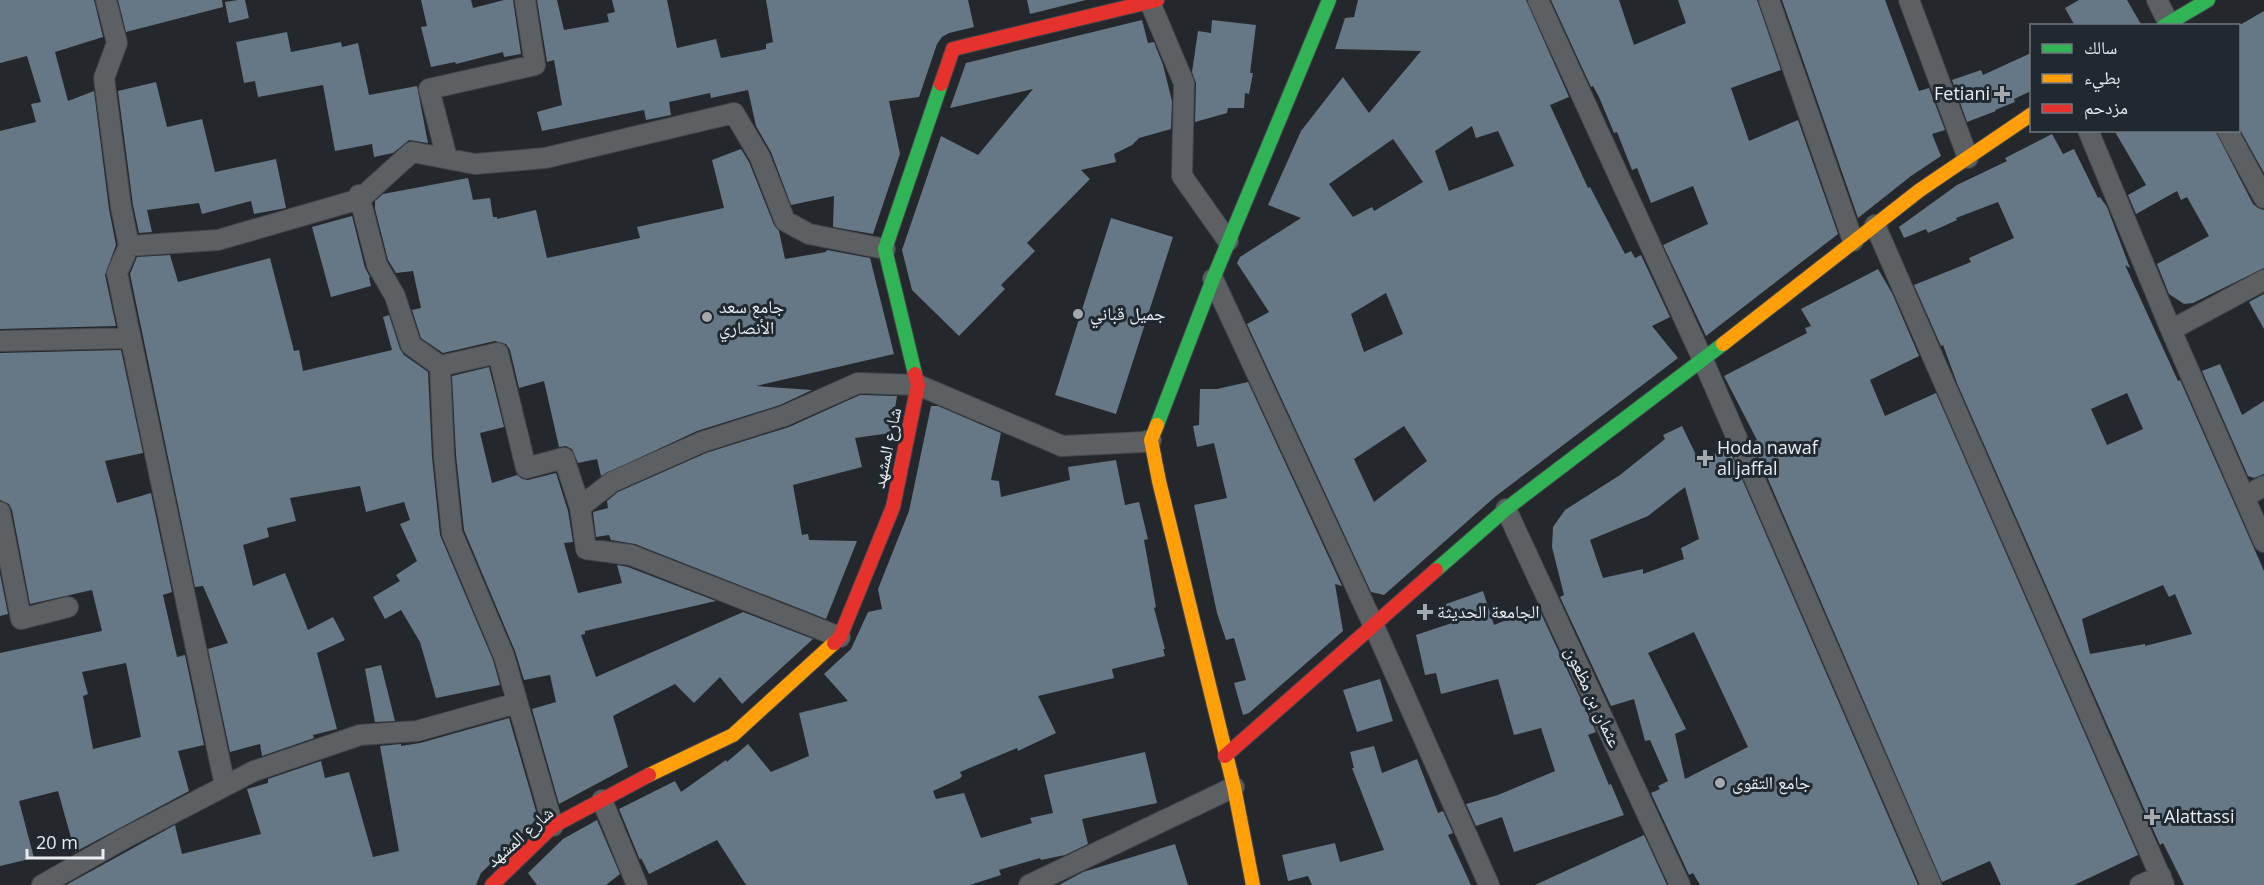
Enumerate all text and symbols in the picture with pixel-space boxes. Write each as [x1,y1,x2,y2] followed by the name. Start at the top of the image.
[2030,24,2240,132] legend
[2084,35,2117,59] text: سالك
[2084,65,2121,93] text: بطيء
[1934,81,1990,105] place label: Fetiani
[1995,87,2009,101] marker: Fetiani
[2084,95,2128,120] text: مزدحم
[719,294,784,343] place label: جامع سعد الأنصاري
[1090,301,1165,329] place label: جميل قباني
[1071,307,1085,321] marker: جميل قباني
[700,310,714,324] marker: جامع سعد الأنصاري
[866,405,906,490] street label: شارع المشهد
[1717,435,1819,480] place label: Hoda nawaf al jaffal
[1698,451,1712,465] marker: Hoda nawaf al jaffal
[1437,599,1540,623] place label: الجامعة الحديثة
[1418,605,1432,619] marker: الجامعة الحديثة
[1560,642,1628,751] street label: عثمان بن مظعون
[1732,770,1811,795] place label: جامع التقوى
[1713,776,1727,790] marker: جامع التقوى
[481,800,558,872] street label: شارع المشهد
[2164,804,2234,828] place label: Alattassi
[2145,810,2159,824] marker: Alattassi
[27,822,104,860] scale bar
[36,830,78,854] text: 20 m

